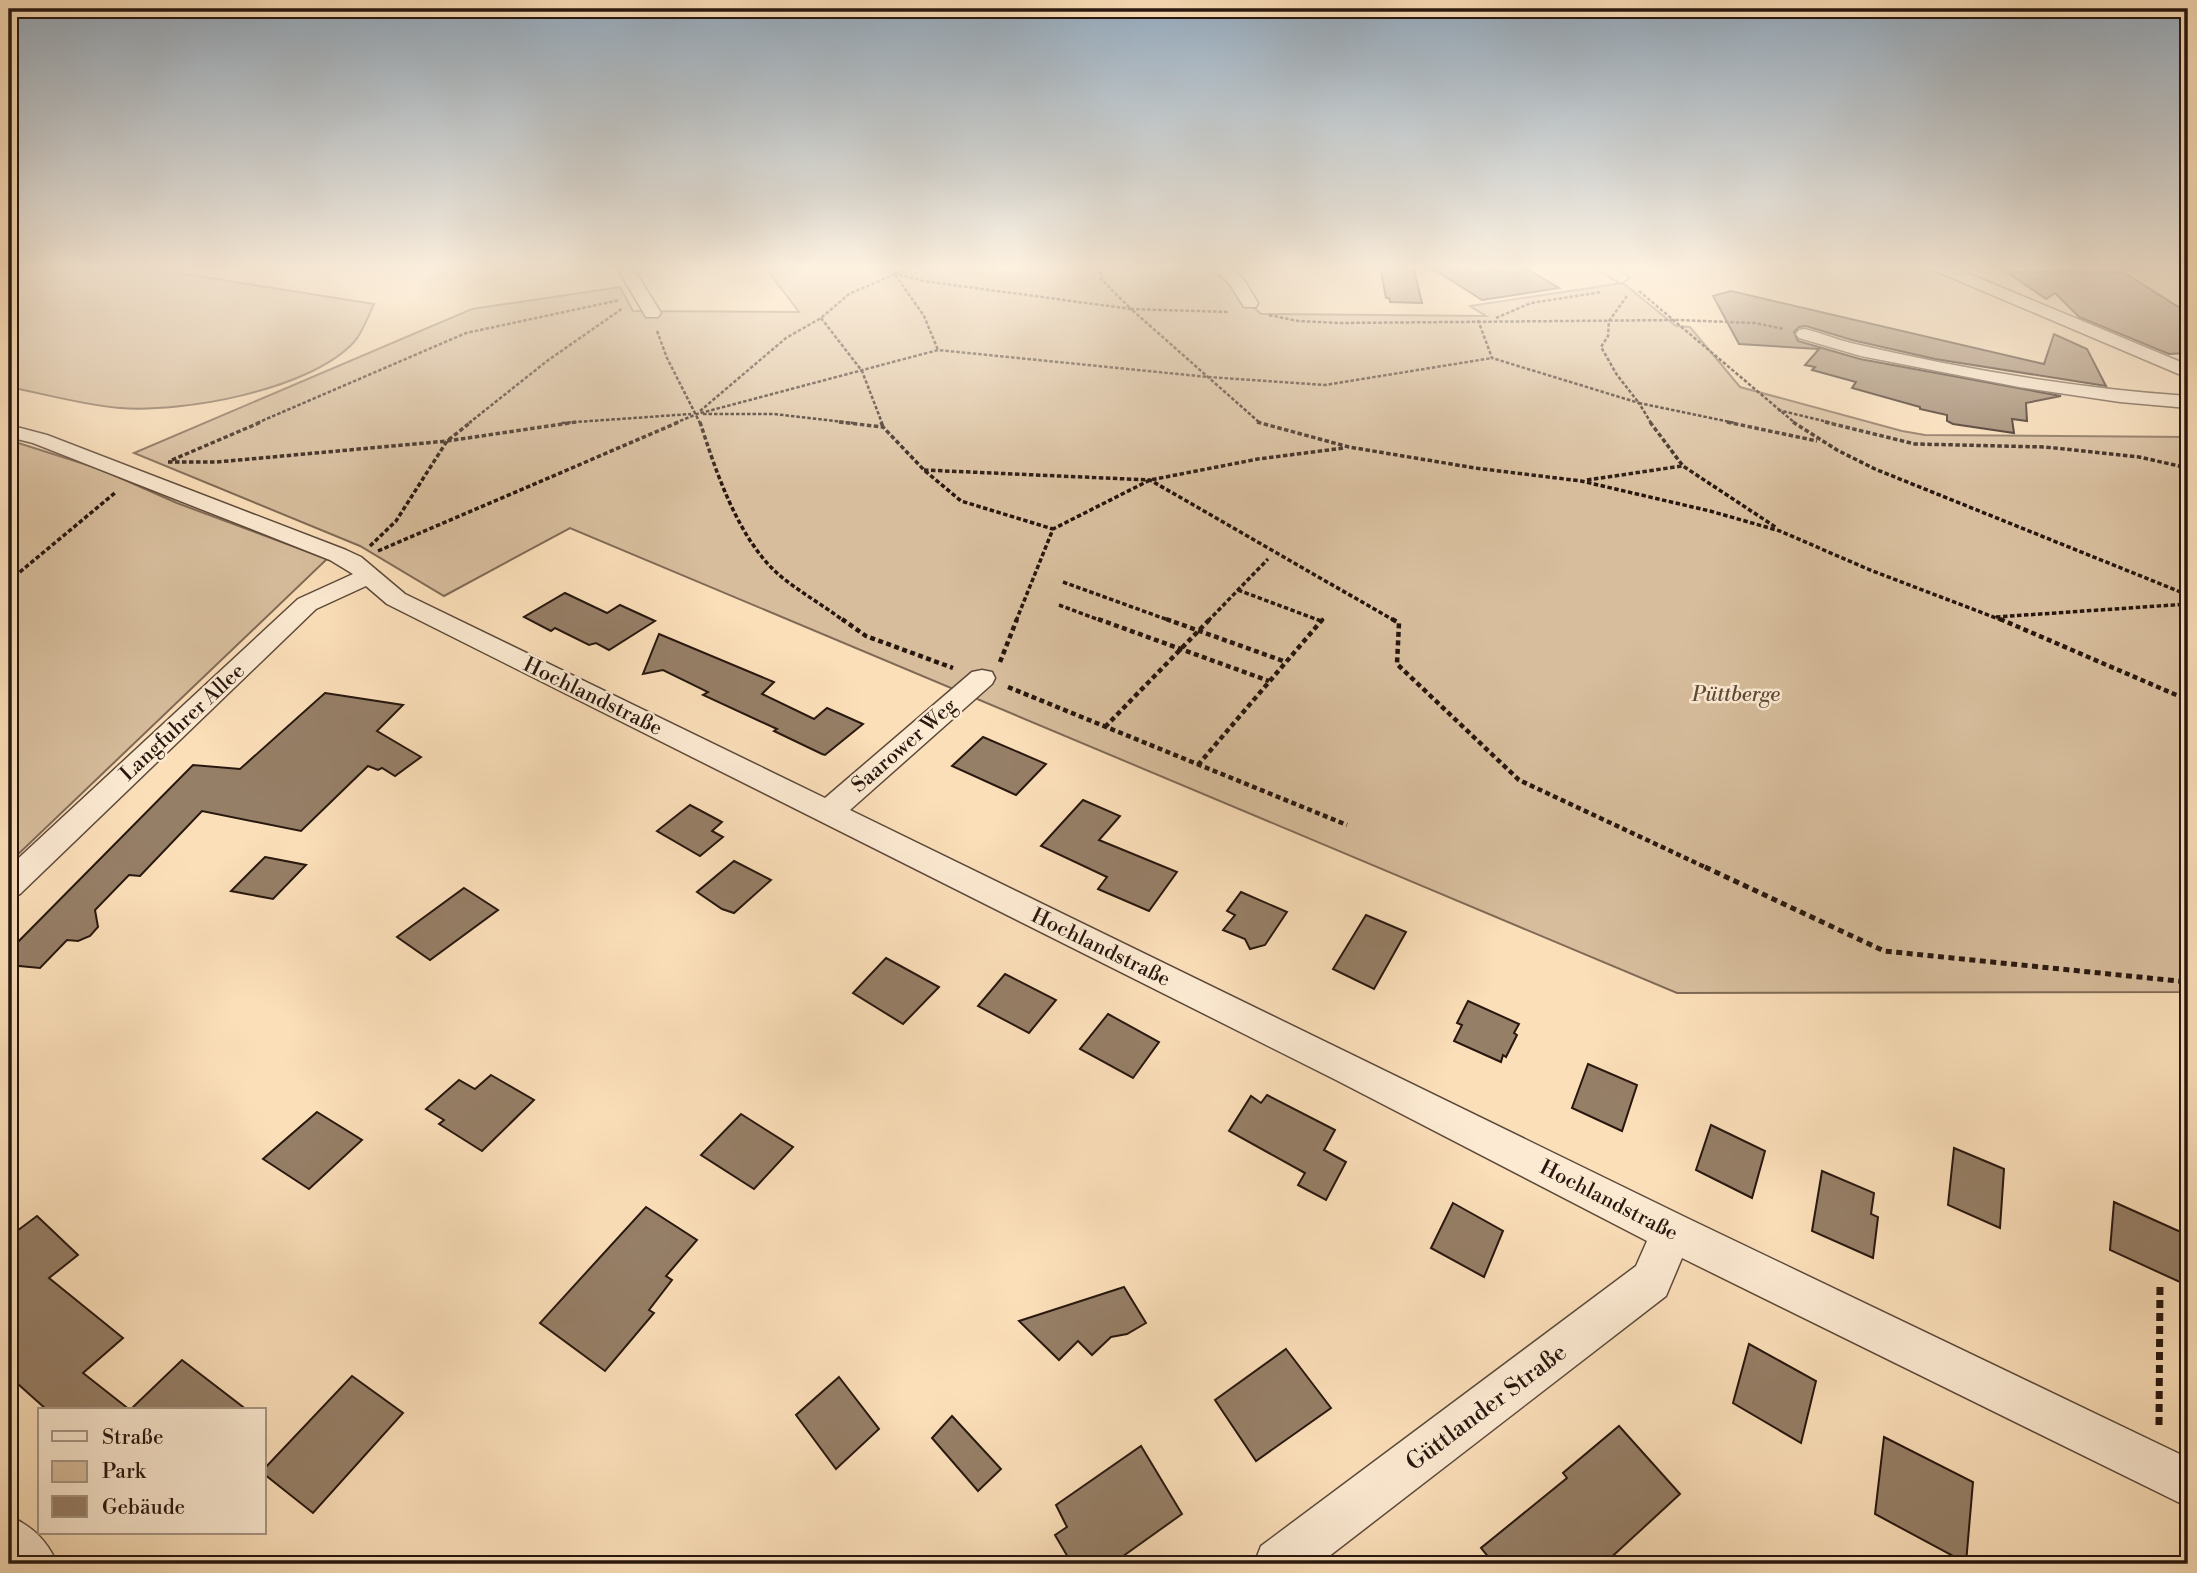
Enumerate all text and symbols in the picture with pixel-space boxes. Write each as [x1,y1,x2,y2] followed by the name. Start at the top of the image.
[519,652,666,742] street label: Hochlandstraße
[115,658,250,787] street label: Langfuhrer Allee
[1691,682,1780,708] park label: Püttberge
[847,693,963,799] street label: Saarower Weg
[1027,903,1174,993] street label: Hochlandstraße
[1535,1155,1682,1247] street label: Hochlandstraße
[1400,1338,1573,1478] street label: Güttlander Straße
[38,1408,266,1534] legend
[102,1425,164,1451] text: Straße
[102,1459,147,1485] text: Park
[102,1495,185,1521] text: Gebäude

